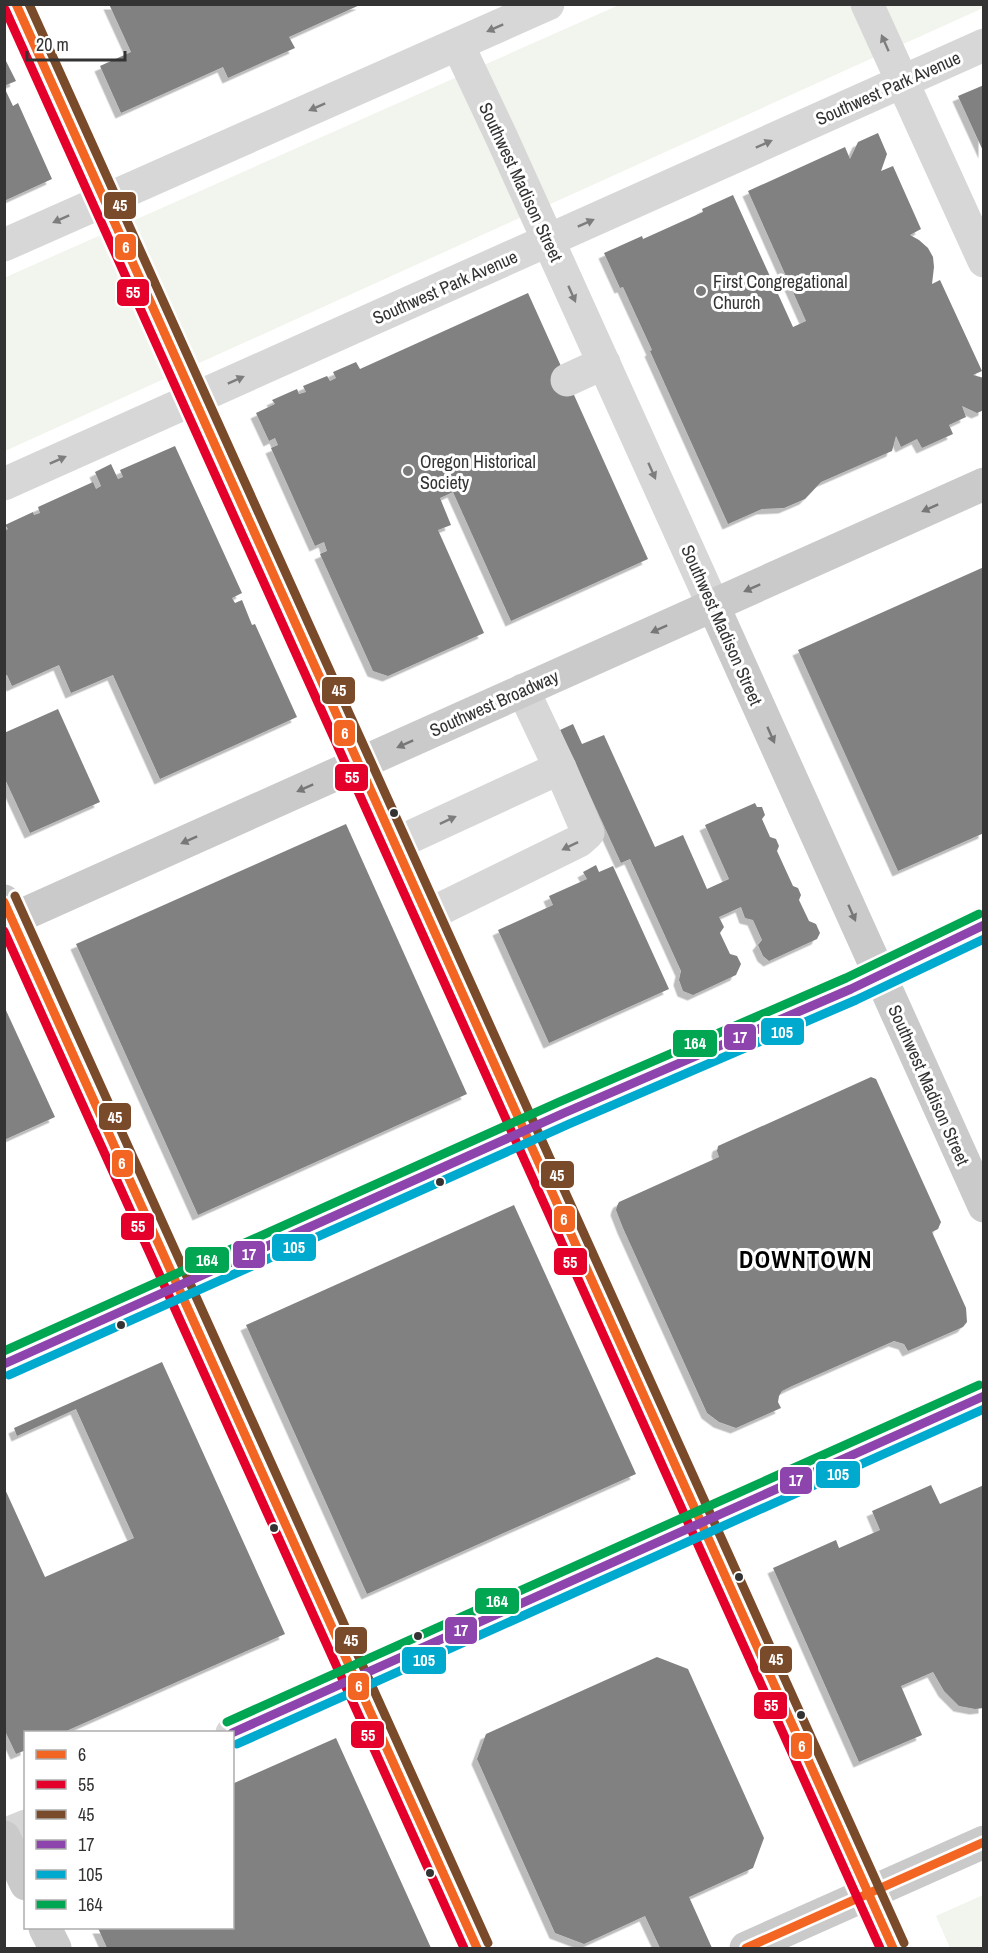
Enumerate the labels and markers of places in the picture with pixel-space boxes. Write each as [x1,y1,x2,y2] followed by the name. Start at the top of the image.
[713,269,848,315] place label: First Congregational Church
[694,284,708,298] marker: First Congregational Church
[420,449,536,495] place label: Oregon Historical Society
[401,464,415,478] marker: Oregon Historical Society
[388,807,400,819] unlabelled marker
[434,1176,446,1188] unlabelled marker
[115,1319,127,1331] unlabelled marker
[268,1522,280,1534] unlabelled marker
[733,1571,745,1583] unlabelled marker
[412,1630,424,1642] unlabelled marker
[795,1709,807,1721] unlabelled marker
[424,1867,436,1879] unlabelled marker

